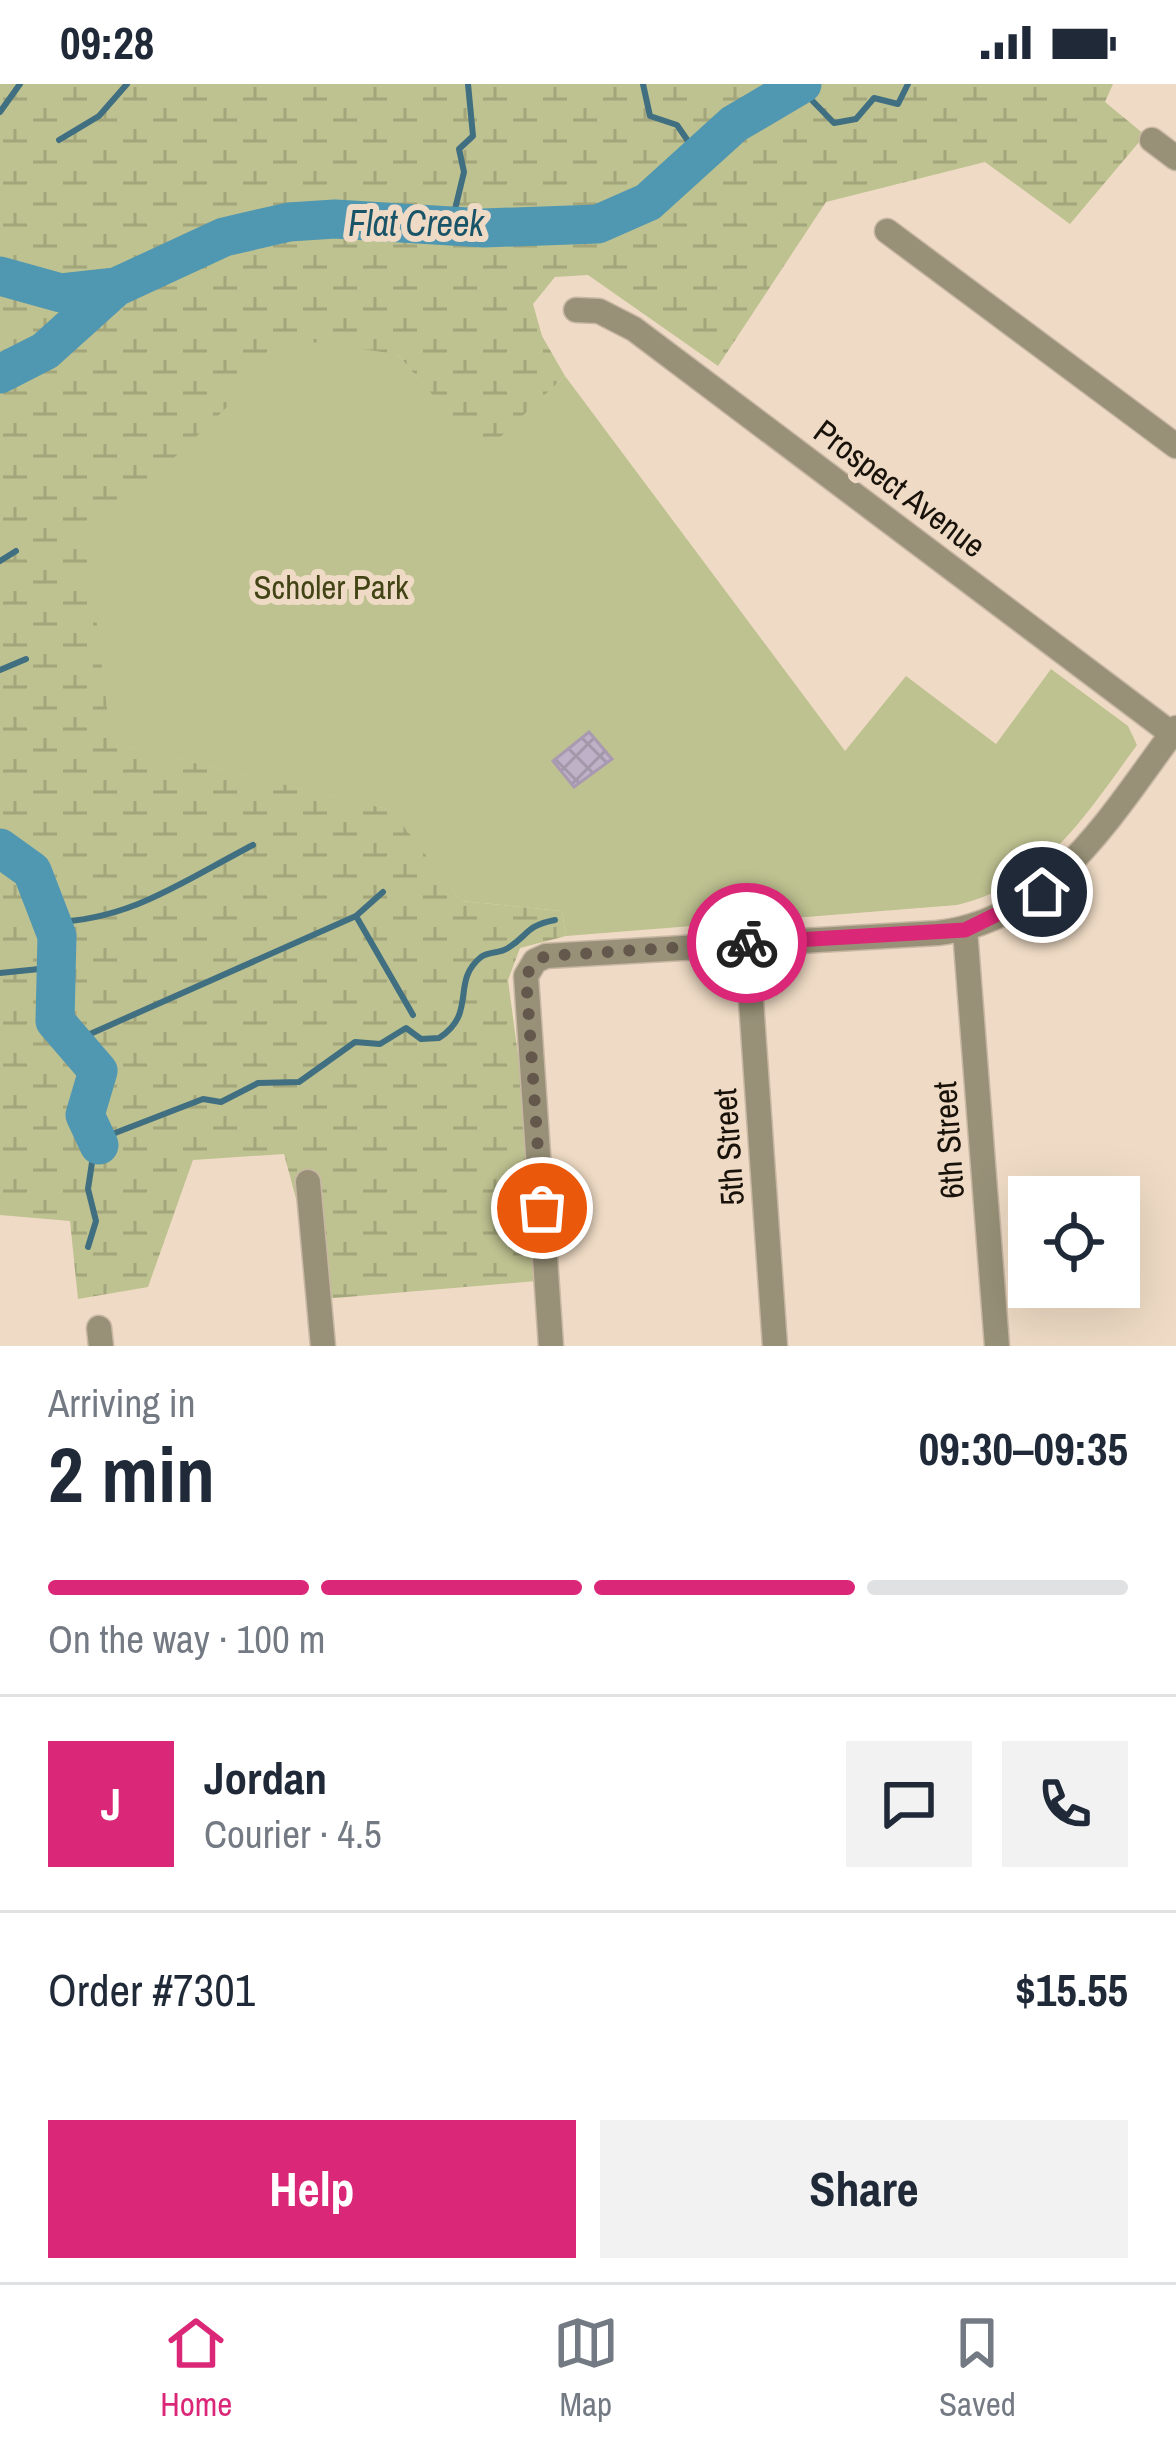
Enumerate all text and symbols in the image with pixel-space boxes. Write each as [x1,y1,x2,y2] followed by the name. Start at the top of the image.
[60,12,154,73] text: 09:28
[348,199,485,247] water label: Flat Creek
[805,409,995,567] street label: Prospect Avenue
[254,565,409,609] park label: Scholer Park
[991,841,1093,943] pin
[1009,859,1075,925] icon: home
[687,883,807,1003] courier
[714,910,780,976] icon: bike
[922,1080,974,1200] street label: 6th Street
[702,1087,754,1207] street label: 5th Street
[491,1157,593,1259] pin
[509,1175,575,1241] icon: bag
[1008,1176,1140,1308] map controls
[1008,1176,1140,1308] button: locate
[48,1377,196,1429] text: Arriving in
[919,1418,1128,1479] text: 09:30–09:35
[48,1421,215,1526] text: 2 min
[48,1613,325,1665] text: On the way · 100 m
[846,1741,972,1867] button: chat
[1002,1741,1128,1867] button: phone
[204,1747,327,1808] text: Jordan
[101,1773,121,1834] text: J
[204,1808,382,1860] text: Courier · 4.5
[48,1959,255,2020] text: Order #7301
[1015,1959,1128,2020] text: $15.55
[48,2120,576,2258] button: Help
[600,2120,1128,2258] button: Share
[160,2310,232,2426] tab: Home
[553,2310,619,2426] tab: Map
[939,2310,1016,2426] tab: Saved

